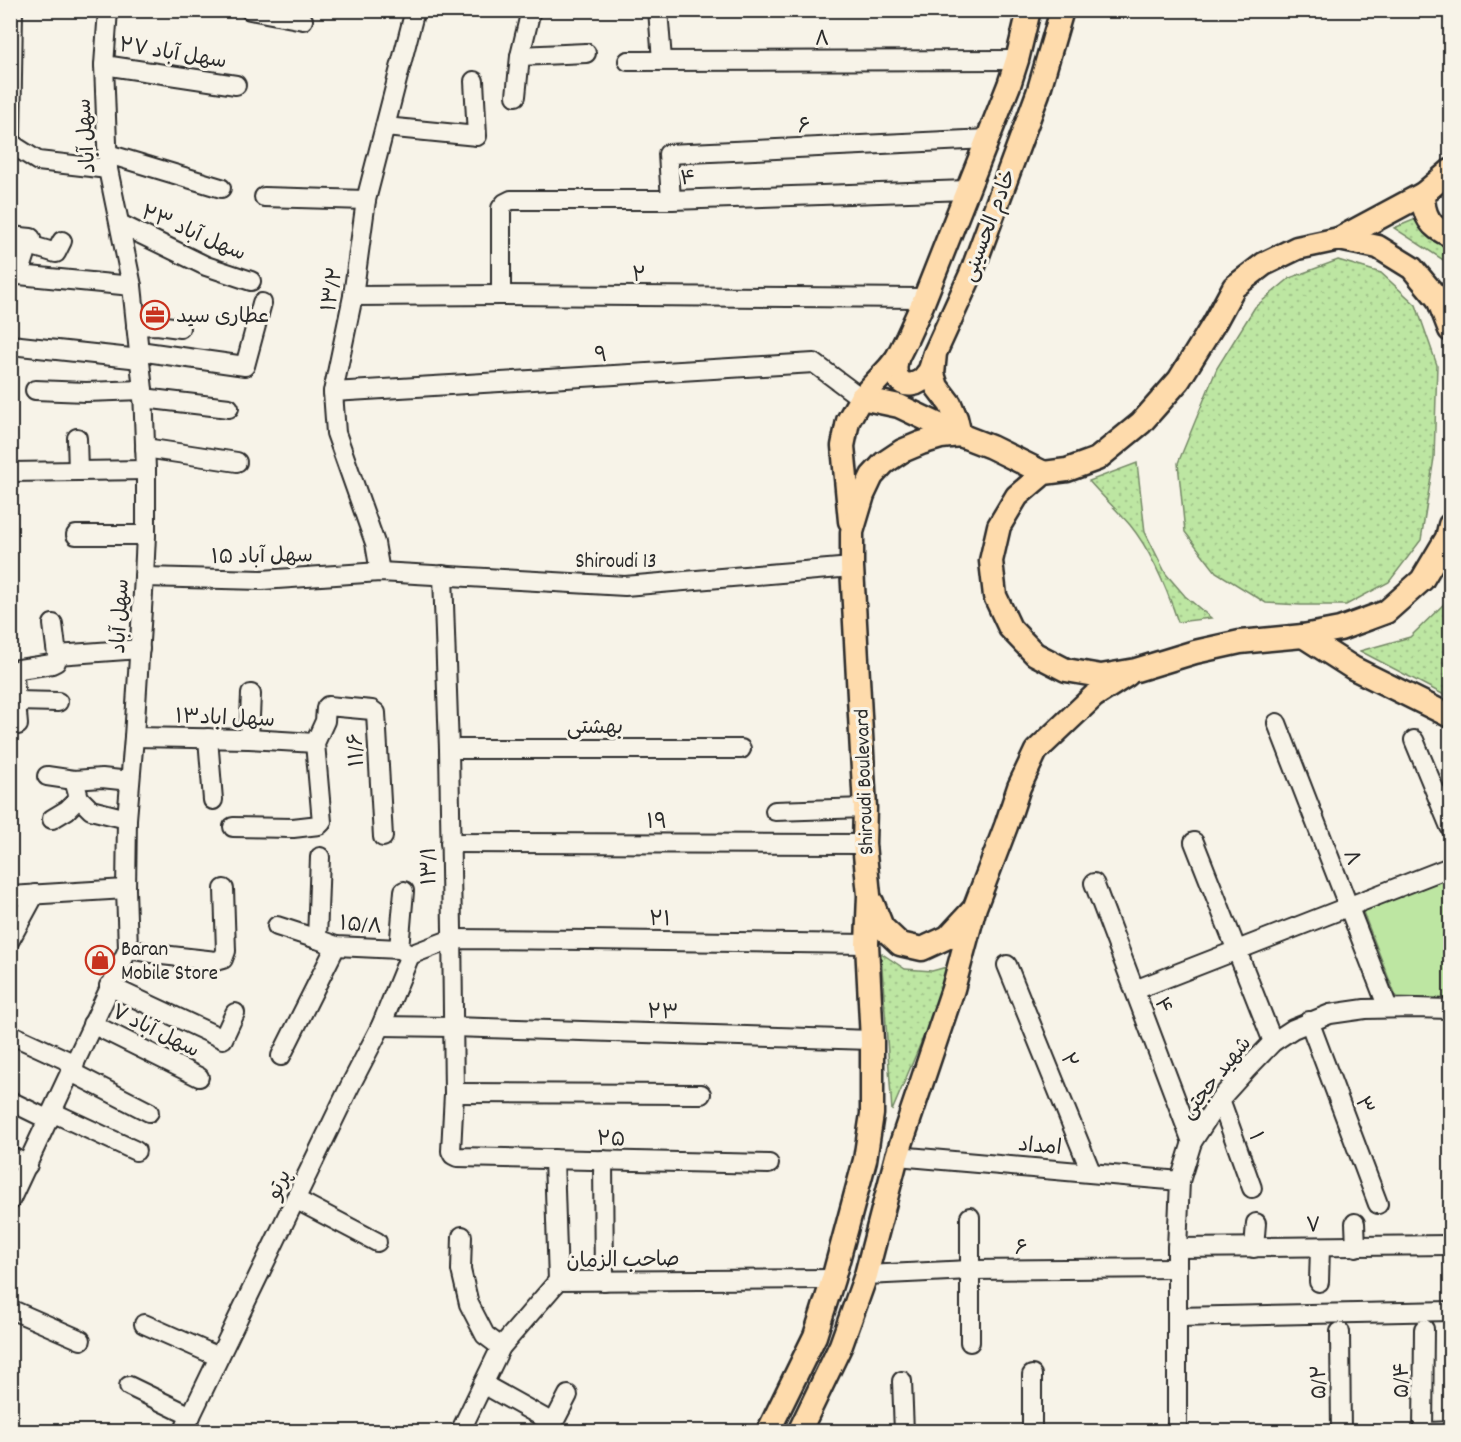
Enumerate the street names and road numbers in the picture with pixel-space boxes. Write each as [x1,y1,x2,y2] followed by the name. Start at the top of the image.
[815,26,829,56] street label: ۸
[116,32,229,78] street label: سهل آباد ۲۷
[70,97,106,174] street label: سهل آباد
[797,113,811,143] street label: ۶
[680,165,696,195] street label: ۴
[956,165,1026,287] street label: خادم الحسینی
[136,199,250,270] street label: سهل آباد ۲۳
[632,262,646,292] street label: ۲
[316,265,352,314] street label: ۱۳/۲
[594,342,609,372] street label: ۹
[211,542,313,574] street label: سهل آباد ۱۵
[575,548,657,578] street label: Shiroudi 13
[105,578,139,654] street label: سهل آباد
[174,703,275,737] street label: سهل اباد۱۳
[848,708,884,855] street label: Shiroudi Boulevard
[567,714,623,744] street label: بهشتی
[342,732,374,768] street label: ۱۱/۶
[647,809,667,839] street label: ۱۹
[416,846,446,885] street label: ۱۳/۱
[1334,846,1367,870] street label: ۸
[649,906,671,936] street label: ۲۱
[338,910,383,944] street label: ۱۵/۸
[1144,993,1178,1019] street label: ۴
[106,998,204,1067] street label: سهل آباد ۷
[647,998,679,1030] street label: ۲۳
[1174,1031,1260,1127] street label: شهید حجتی
[1051,1049,1084,1073] street label: ۲
[1345,1093,1379,1119] street label: ۳
[596,1126,626,1156] street label: ۲۵
[1239,1128,1270,1146] street label: ۱
[1017,1131,1063,1165] street label: امداد
[260,1165,301,1206] street label: پرتو
[1305,1212,1321,1242] street label: ۷
[1015,1235,1027,1265] street label: ۶
[566,1246,680,1278] street label: صاحب الزمان
[1389,1362,1419,1398] street label: ۵/۴
[1306,1364,1336,1400] street label: ۵/۲

